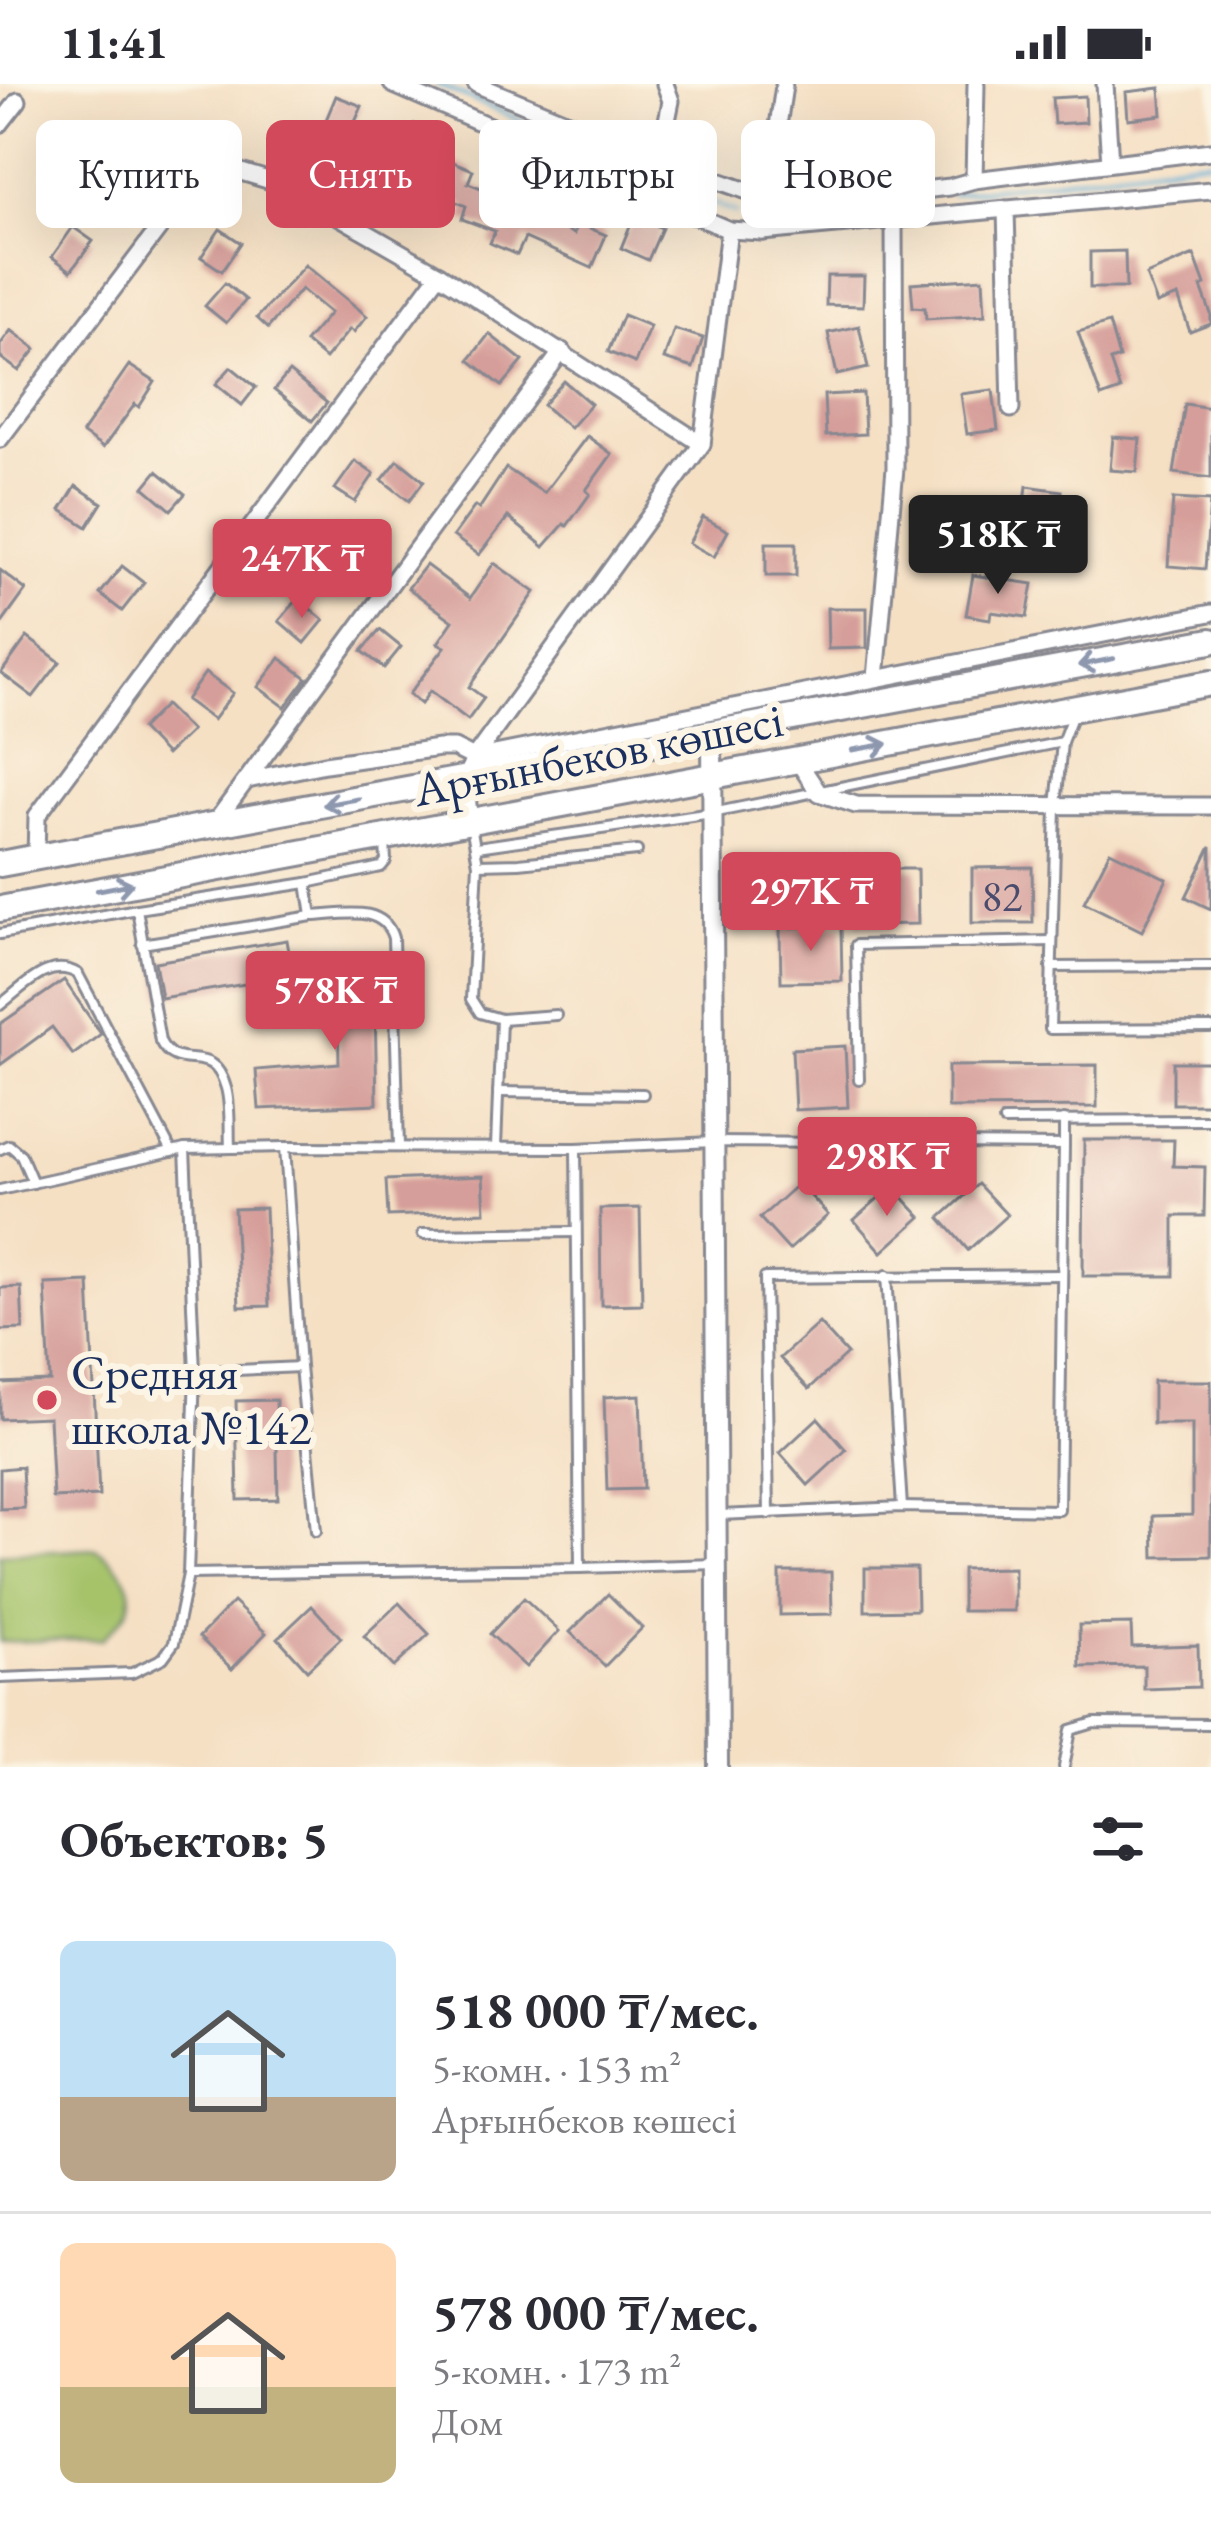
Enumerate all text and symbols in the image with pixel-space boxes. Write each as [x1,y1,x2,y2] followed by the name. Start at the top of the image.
[60,13,168,71] text: 11:41
[36,120,242,228] chip: Купить
[266,120,455,228] chip: Снять
[479,120,717,228] chip: Фильтры
[741,120,935,228] chip: Новое
[900,495,1096,597] pin: 518K ₸
[936,508,1060,559] text: 518K ₸
[204,519,400,621] pin: 247K ₸
[240,532,364,583] text: 247K ₸
[1077,652,1116,675] one-way arrow
[407,688,788,820] street label: Арғынбеков көшесі
[850,734,889,757] one-way arrow
[322,791,361,814] one-way arrow
[713,852,909,954] pin: 297K ₸
[749,865,873,916] text: 297K ₸
[982,869,1022,924] house number: 82
[95,875,134,897] one-way arrow
[237,951,433,1053] pin: 578K ₸
[273,964,397,1015] text: 578K ₸
[789,1117,985,1219] pin: 298K ₸
[825,1130,949,1181] text: 298K ₸
[71,1341,311,1458] place label: Средняя школа №142
[34,1387,60,1413] marker: Средняя школа №142
[60,1806,329,1872] text: Объектов: 5
[1085,1806,1151,1872] icon: filters
[432,1977,759,2043] text: 518 000 ₸/мес.
[156,1989,300,2133] icon: home
[432,2043,681,2094] text: 5-комн. · 153 m²
[432,2094,737,2145] text: Арғынбеков көшесі
[432,2279,759,2345] text: 578 000 ₸/мес.
[156,2291,300,2435] icon: home
[432,2345,681,2396] text: 5-комн. · 173 m²
[432,2396,503,2447] text: Дом

